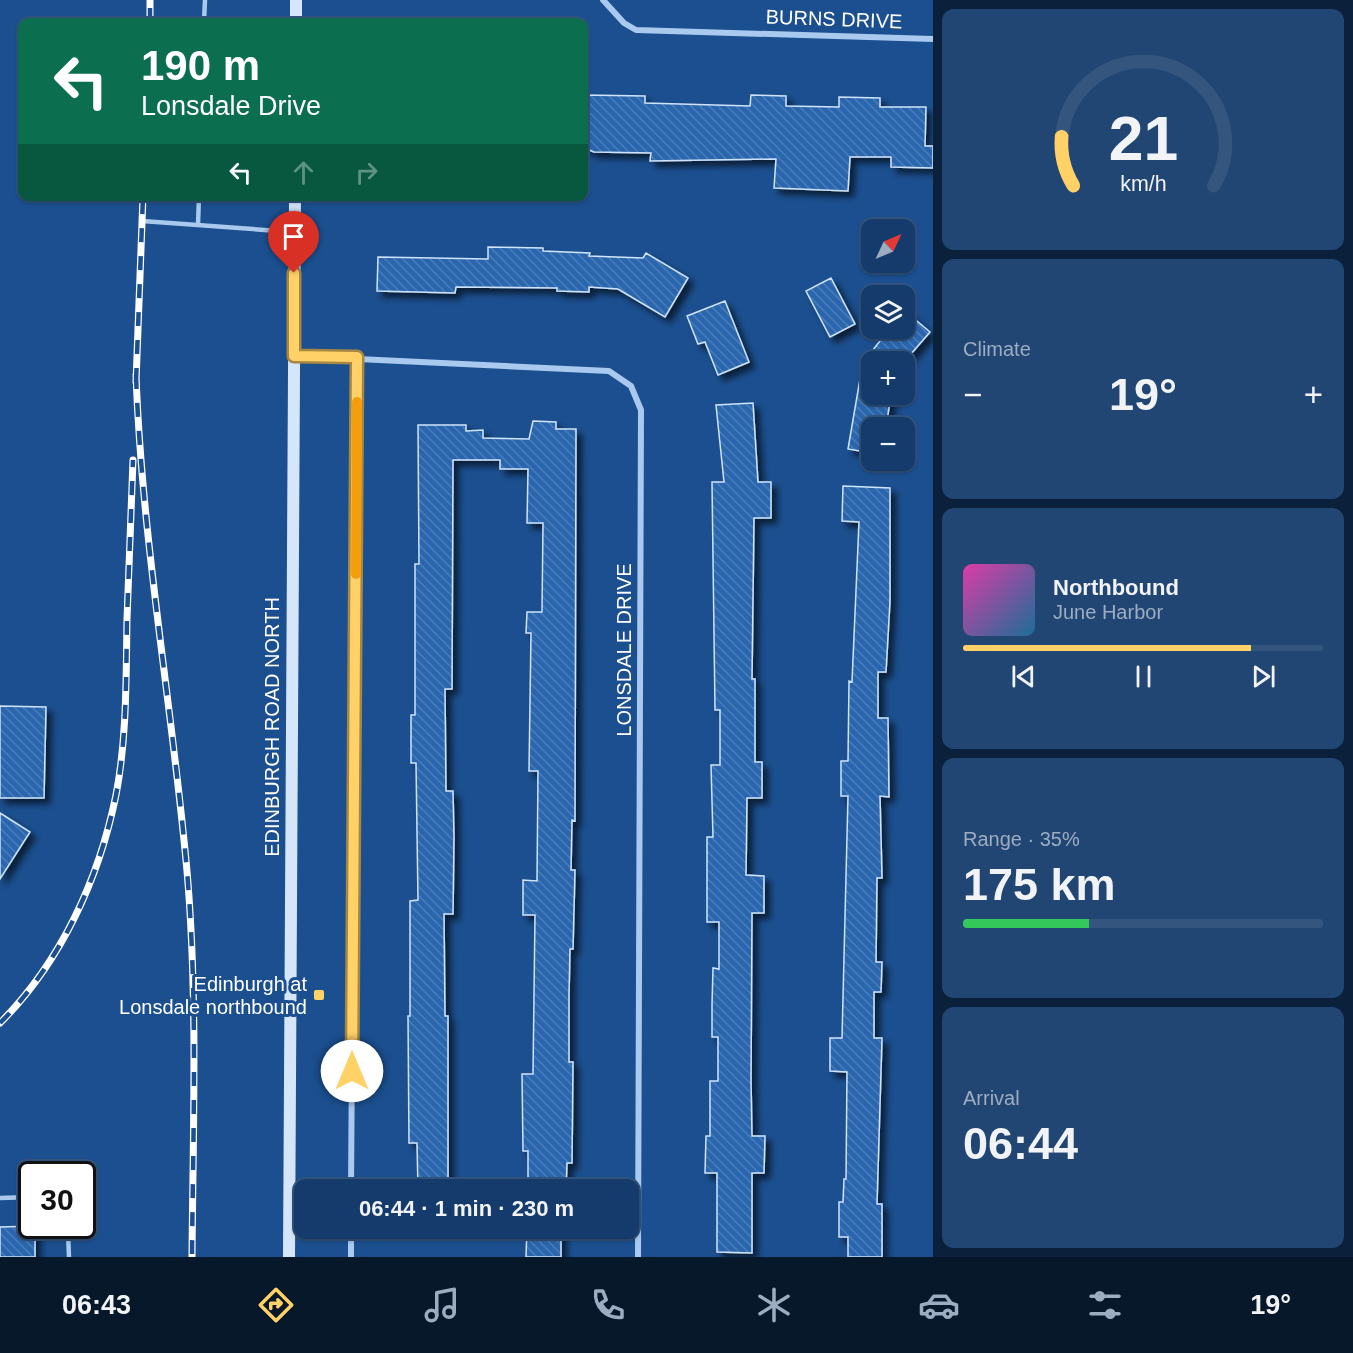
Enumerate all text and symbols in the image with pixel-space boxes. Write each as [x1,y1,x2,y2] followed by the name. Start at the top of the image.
[765,6,903,32] street label: BURNS DRIVE
[42,42,120,120] icon: left
[141,42,260,89] text: 190 m
[141,91,321,121] text: Lonsdale Drive
[1108,104,1178,173] text: 21
[224,156,257,189] icon: left
[287,156,320,189] icon: ahead
[350,156,383,189] icon: right
[1120,173,1166,197] text: km/h
[268,211,319,273] pin
[861,219,915,273] north arrow
[861,219,915,471] map controls
[277,220,310,253] icon: arrive
[861,285,915,339] button: layers
[963,338,1031,360] text: Climate
[861,351,915,405] button: +
[1109,369,1177,420] text: 19°
[963,376,982,413] text: −
[1304,376,1323,413] text: +
[861,417,915,471] button: −
[613,563,635,737] street label: LONSDALE DRIVE
[1053,575,1179,600] text: Northbound
[261,597,283,857] street label: EDINBURGH ROAD NORTH
[1053,601,1163,623] text: June Harbor
[1007,660,1040,693] icon: previous
[1127,660,1160,693] icon: pause
[1247,660,1280,693] icon: next
[963,828,1080,850] text: Range · 35%
[963,859,1116,910] text: 175 km
[119,973,307,1018] place label: Edinburgh at Lonsdale northbound
[312,988,326,1002] marker: Edinburgh at Lonsdale northbound
[320,1039,384,1103] position arrow
[963,1087,1020,1109] text: Arrival
[963,1118,1078,1169] text: 06:44
[18,1161,96,1239] speed limit sign: 30
[359,1196,574,1221] text: 06:44 · 1 min · 230 m
[255,1284,297,1326] icon: directions
[421,1284,463,1326] icon: music
[587,1284,629,1326] icon: phone
[753,1284,795,1326] icon: climate
[918,1284,960,1326] icon: car
[1084,1284,1126,1326] icon: filters
[62,1290,131,1320] text: 06:43
[1250,1290,1291,1320] text: 19°

